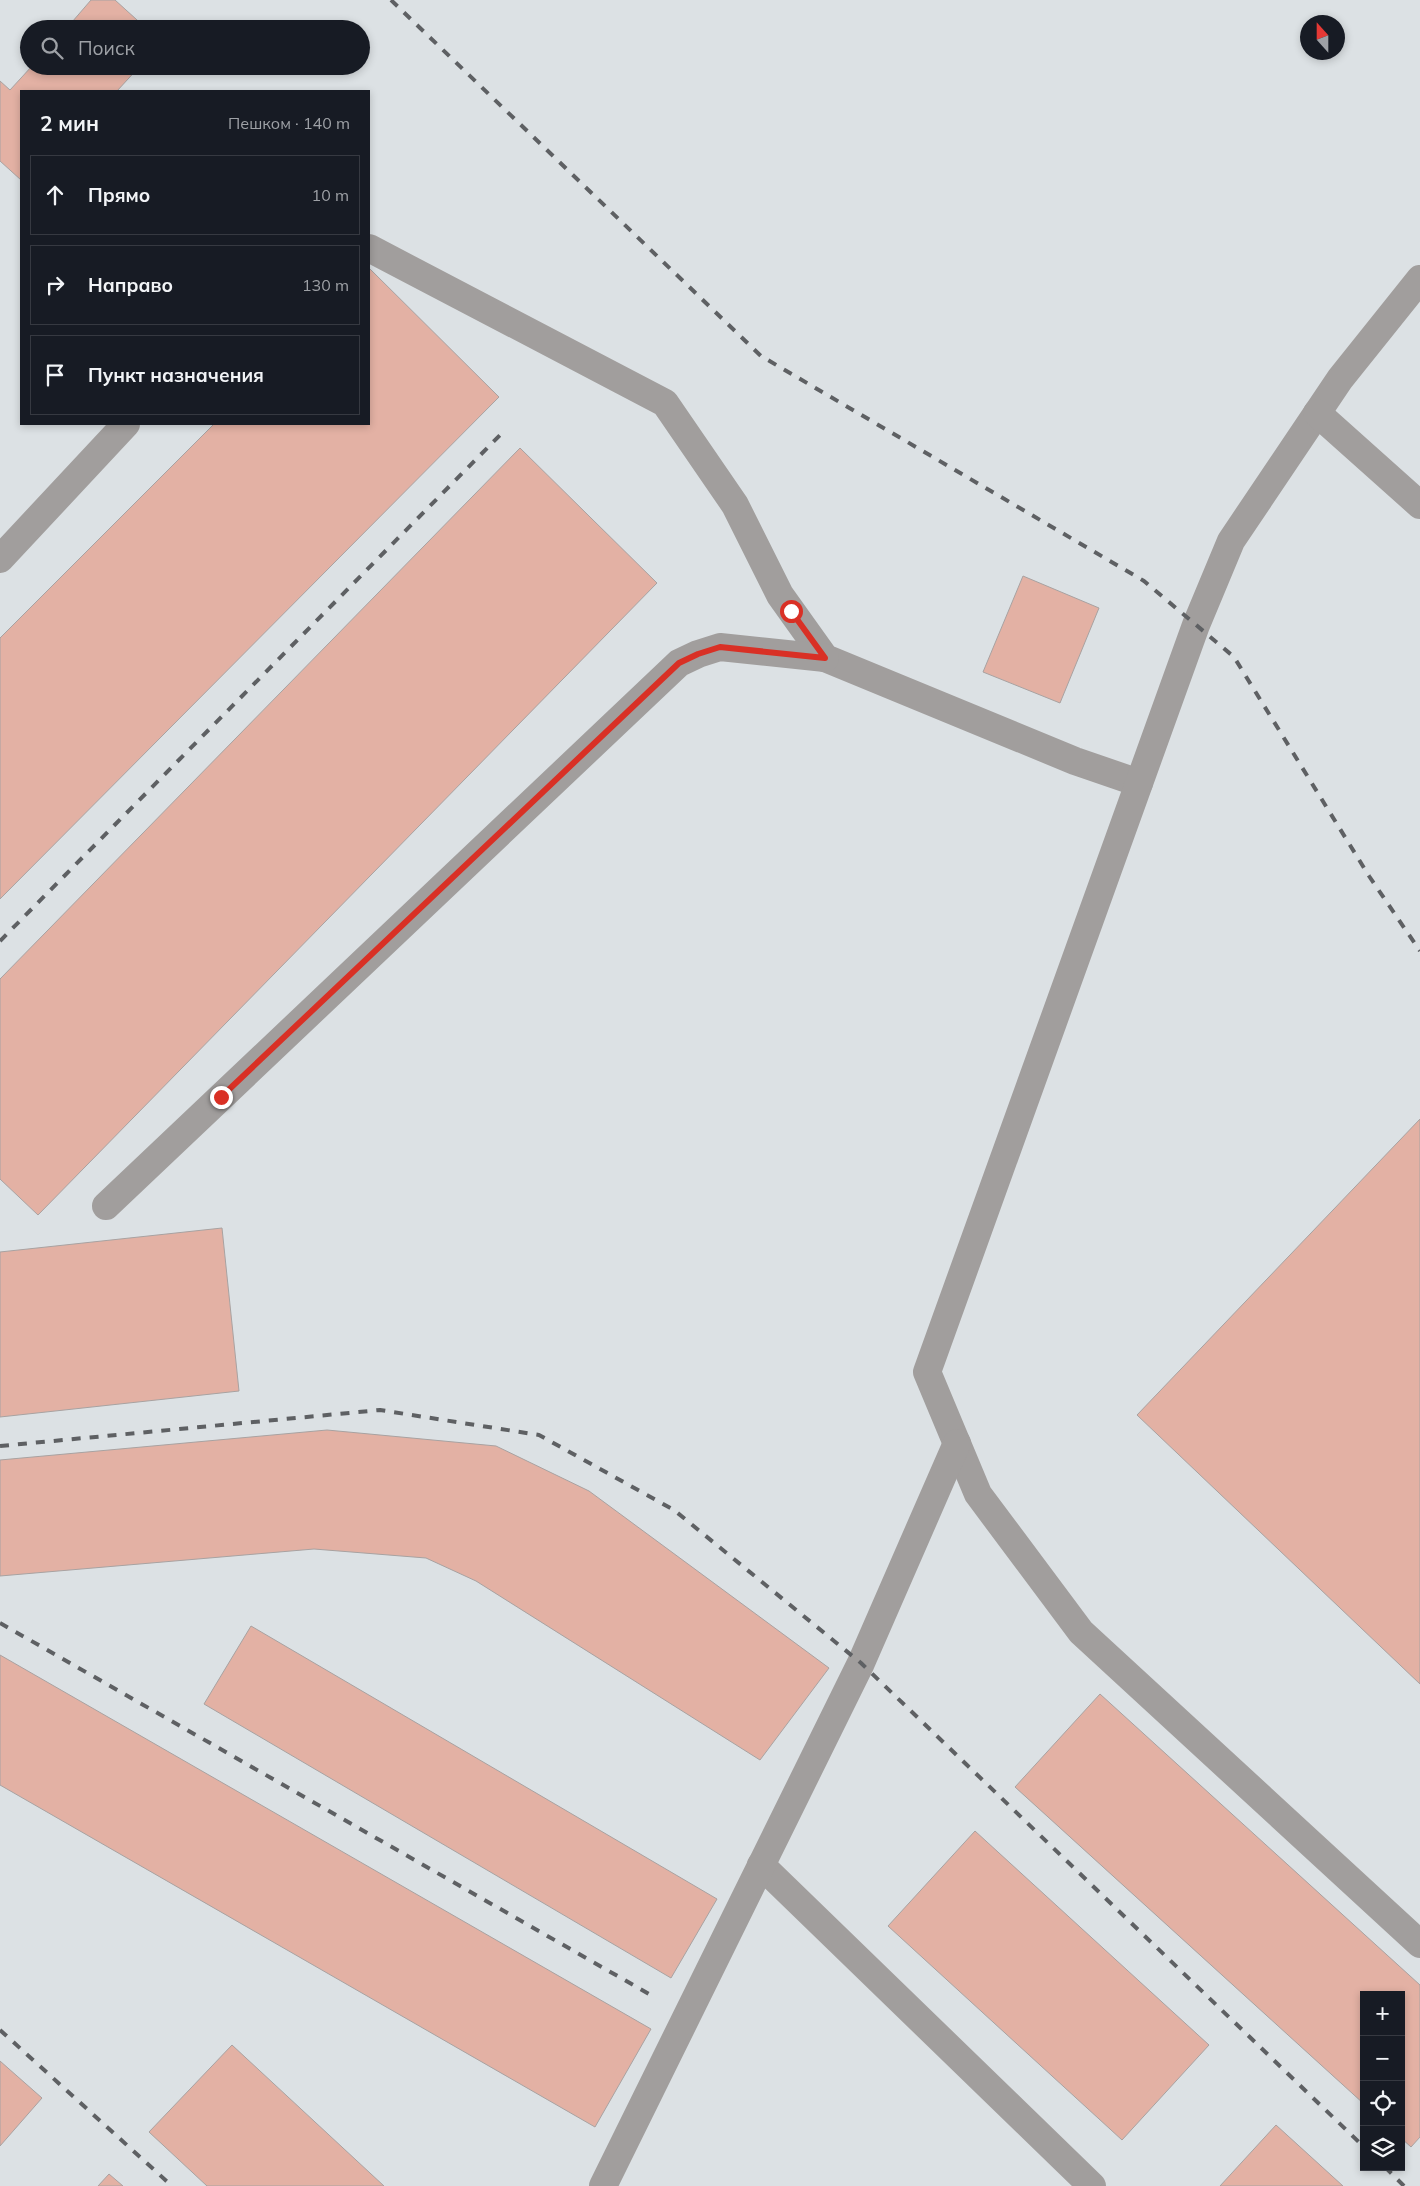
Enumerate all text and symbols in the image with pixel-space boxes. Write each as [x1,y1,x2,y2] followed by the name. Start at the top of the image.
[1300,15,1345,60] north arrow
[20,20,370,75] search box
[38,34,66,62] icon: search
[78,36,135,60] text: Поиск
[40,110,99,136] text: 2 мин
[228,113,350,133] text: Пешком · 140 m
[41,181,69,209] icon: ahead
[88,183,150,207] text: Прямо
[312,185,349,205] text: 10 m
[41,271,69,299] icon: right
[88,273,173,297] text: Направо
[302,275,349,295] text: 130 m
[41,361,69,389] icon: arrive
[88,363,264,387] text: Пункт назначения
[780,600,803,623] route start
[210,1086,233,1109] route end
[1360,1991,1405,2171] map controls
[1360,1991,1405,2036] button: +
[1360,2036,1405,2081] button: −
[1360,2081,1405,2126] button: locate
[1360,2126,1405,2171] button: layers

